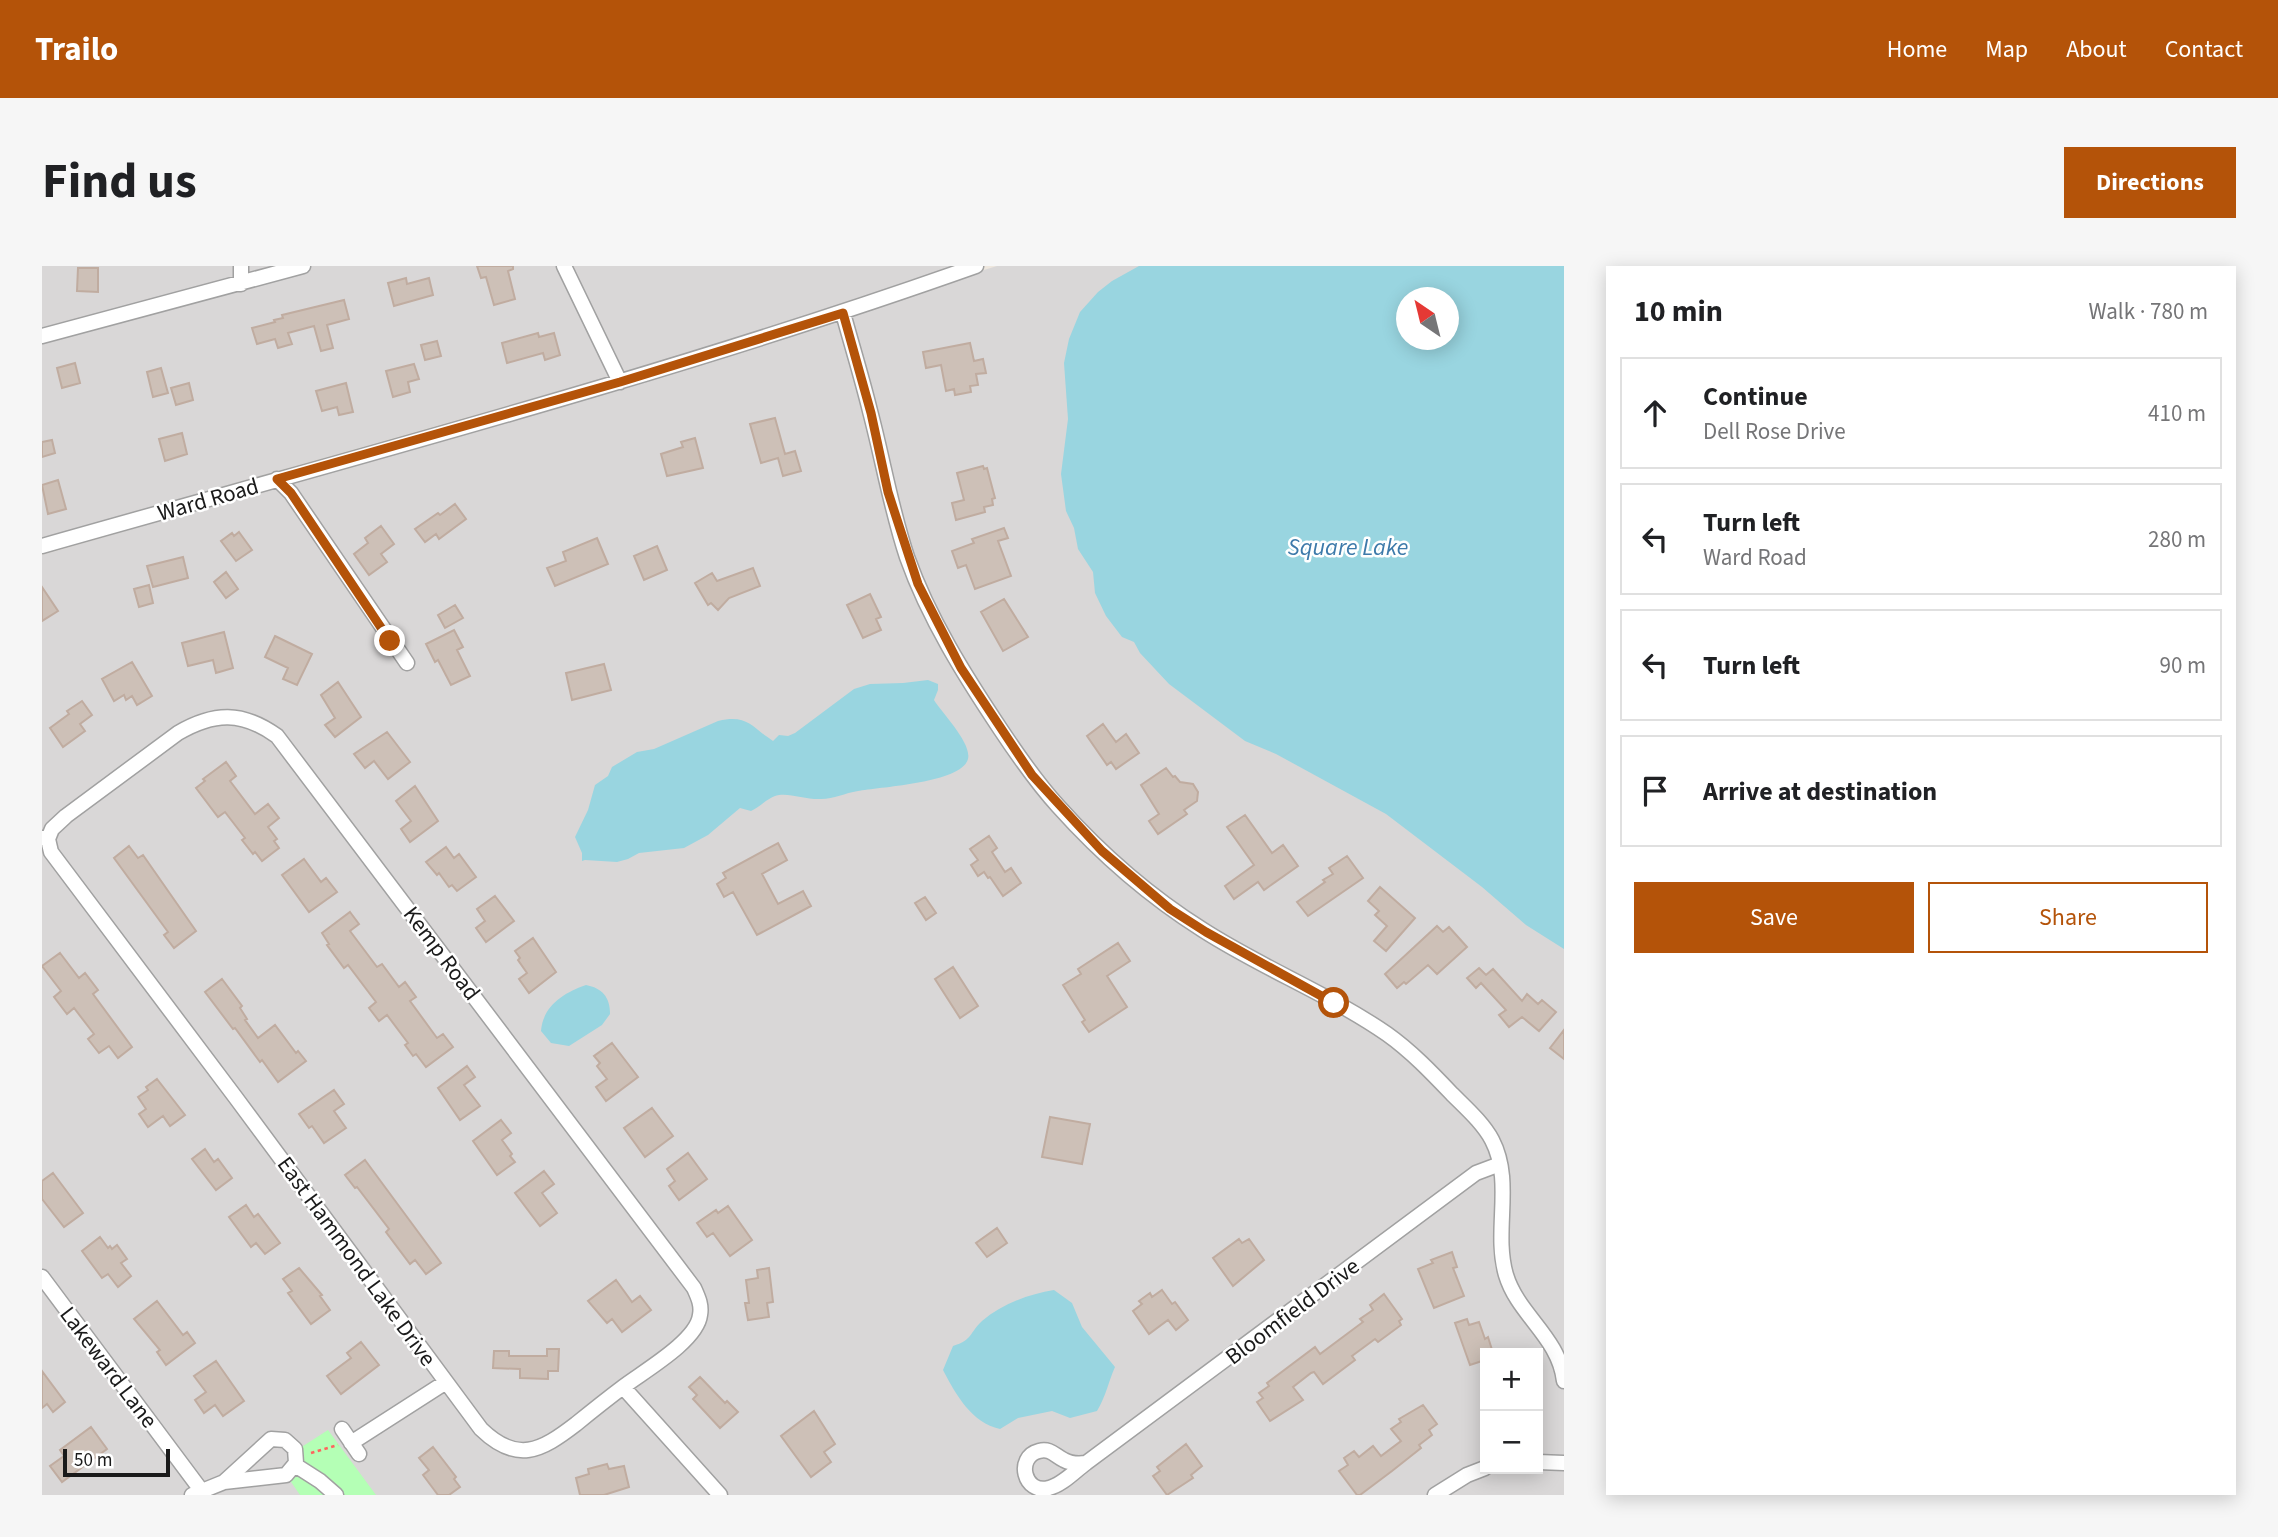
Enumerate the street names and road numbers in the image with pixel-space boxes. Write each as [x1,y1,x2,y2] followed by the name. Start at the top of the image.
[154,469,263,530] street label: Ward Road
[395,899,488,1007] street label: Kemp Road
[269,1150,444,1373] street label: East Hammond Lake Drive
[1218,1250,1366,1373] street label: Bloomfield Drive
[52,1299,165,1435] street label: Lakeward Lane

